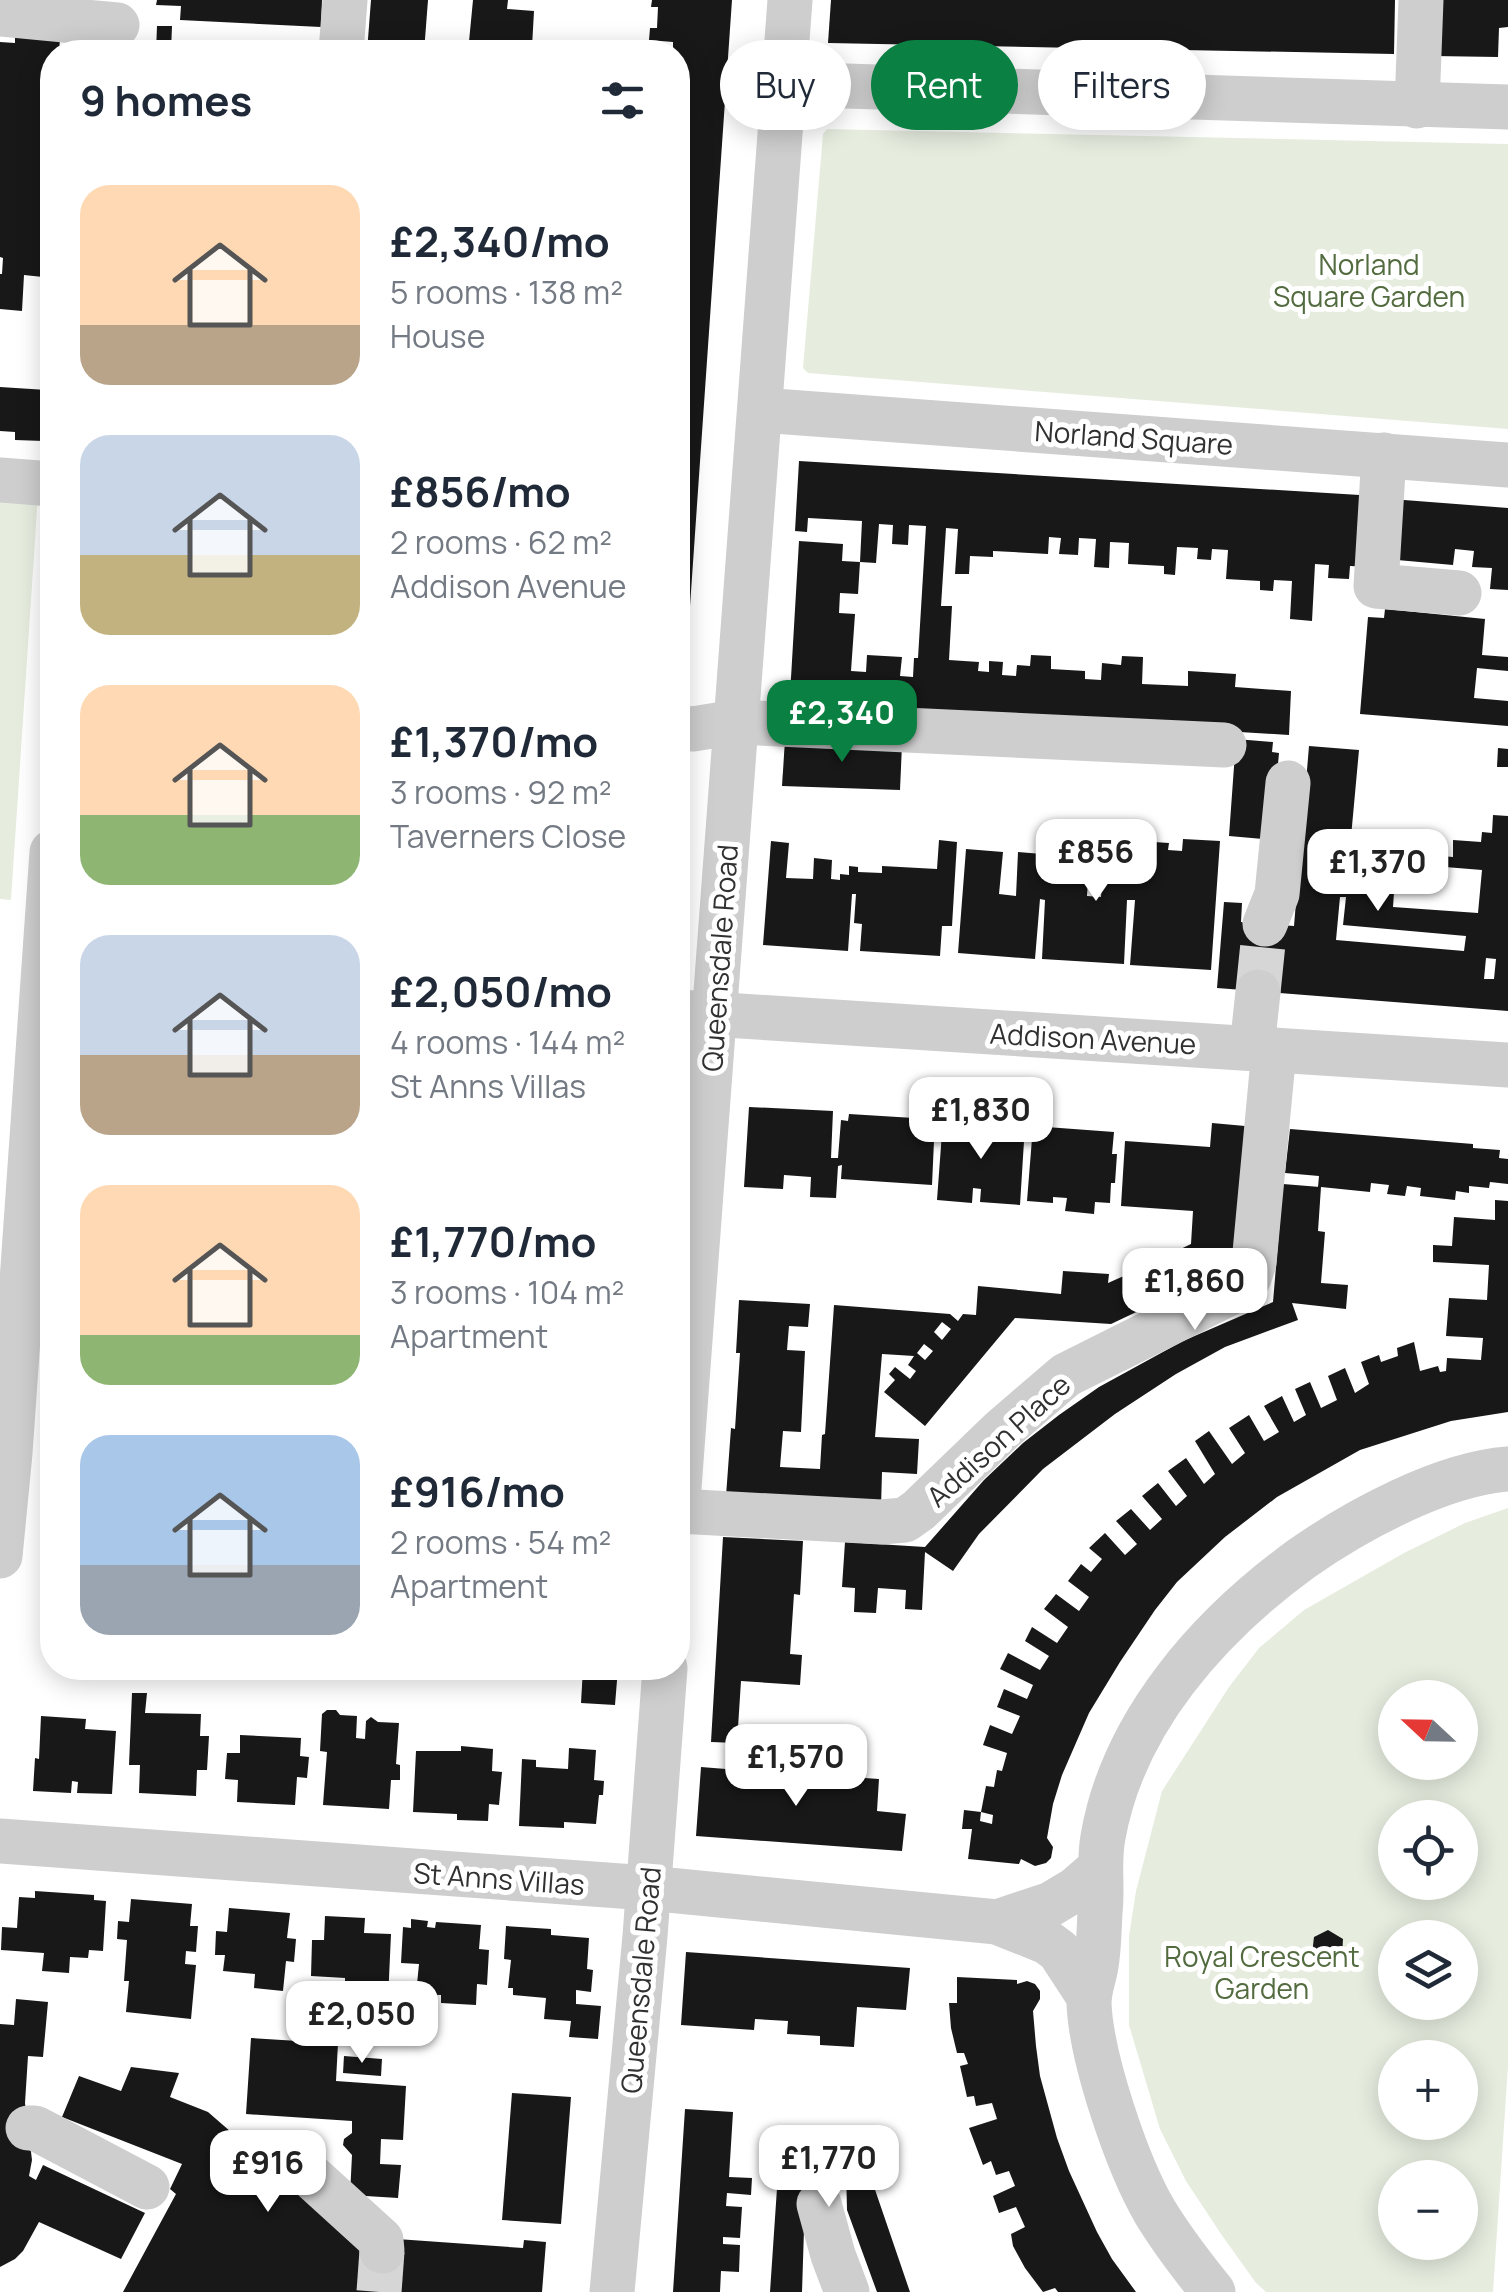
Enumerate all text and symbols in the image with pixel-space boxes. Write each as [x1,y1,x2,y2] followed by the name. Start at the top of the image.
[720,40,851,130] chip: Buy
[871,40,1018,130] chip: Rent
[1038,40,1206,130] chip: Filters
[80,71,252,129] text: 9 homes
[595,73,650,128] icon: filters
[390,212,610,270] text: £2,340/mo
[160,225,280,345] icon: home
[1273,245,1465,315] park label: Norland Square Garden
[390,270,623,314] text: 5 rooms · 138 m²
[390,314,485,358] text: House
[1033,411,1235,463] street label: Norland Square
[390,462,571,520] text: £856/mo
[160,475,280,595] icon: home
[390,520,612,564] text: 2 rooms · 62 m²
[390,564,626,608] text: Addison Avenue
[761,680,923,765] pin: £2,340
[789,690,895,734] text: £2,340
[390,712,598,770] text: £1,370/mo
[160,725,280,845] icon: home
[390,770,612,814] text: 3 rooms · 92 m²
[390,814,626,858] text: Taverners Close
[1037,819,1155,904] pin: £856
[1058,829,1134,873] text: £856
[1297,829,1459,914] pin: £1,370
[1329,839,1427,883] text: £1,370
[692,843,746,1073] street label: Queensdale Road
[390,962,612,1020] text: £2,050/mo
[160,975,280,1095] icon: home
[989,1014,1197,1062] street label: Addison Avenue
[390,1020,625,1064] text: 4 rooms · 144 m²
[390,1064,586,1108] text: St Anns Villas
[900,1077,1062,1162] pin: £1,830
[931,1087,1031,1131] text: £1,830
[390,1212,596,1270] text: £1,770/mo
[160,1225,280,1345] icon: home
[1114,1248,1276,1333] pin: £1,860
[1144,1258,1246,1302] text: £1,860
[390,1270,624,1314] text: 3 rooms · 104 m²
[390,1314,548,1358] text: Apartment
[918,1365,1078,1515] street label: Addison Place
[390,1462,565,1520] text: £916/mo
[160,1475,280,1595] icon: home
[390,1520,611,1564] text: 2 rooms · 54 m²
[390,1564,548,1608] text: Apartment
[1378,1680,1478,1780] north arrow
[1378,1680,1478,2260] map controls
[715,1724,877,1809] pin: £1,570
[747,1734,845,1778] text: £1,570
[1378,1800,1478,1900] button: locate
[412,1853,586,1903] street label: St Anns Villas
[611,1865,669,2095] street label: Queensdale Road
[1378,1920,1478,2020] button: layers
[1164,1937,1360,2007] park label: Royal Crescent Garden
[281,1981,443,2066] pin: £2,050
[308,1991,416,2035] text: £2,050
[1378,2040,1478,2140] button: +
[748,2125,910,2210] pin: £1,770
[209,2130,327,2215] pin: £916
[781,2135,877,2179] text: £1,770
[232,2140,304,2184] text: £916
[1378,2160,1478,2260] button: −

